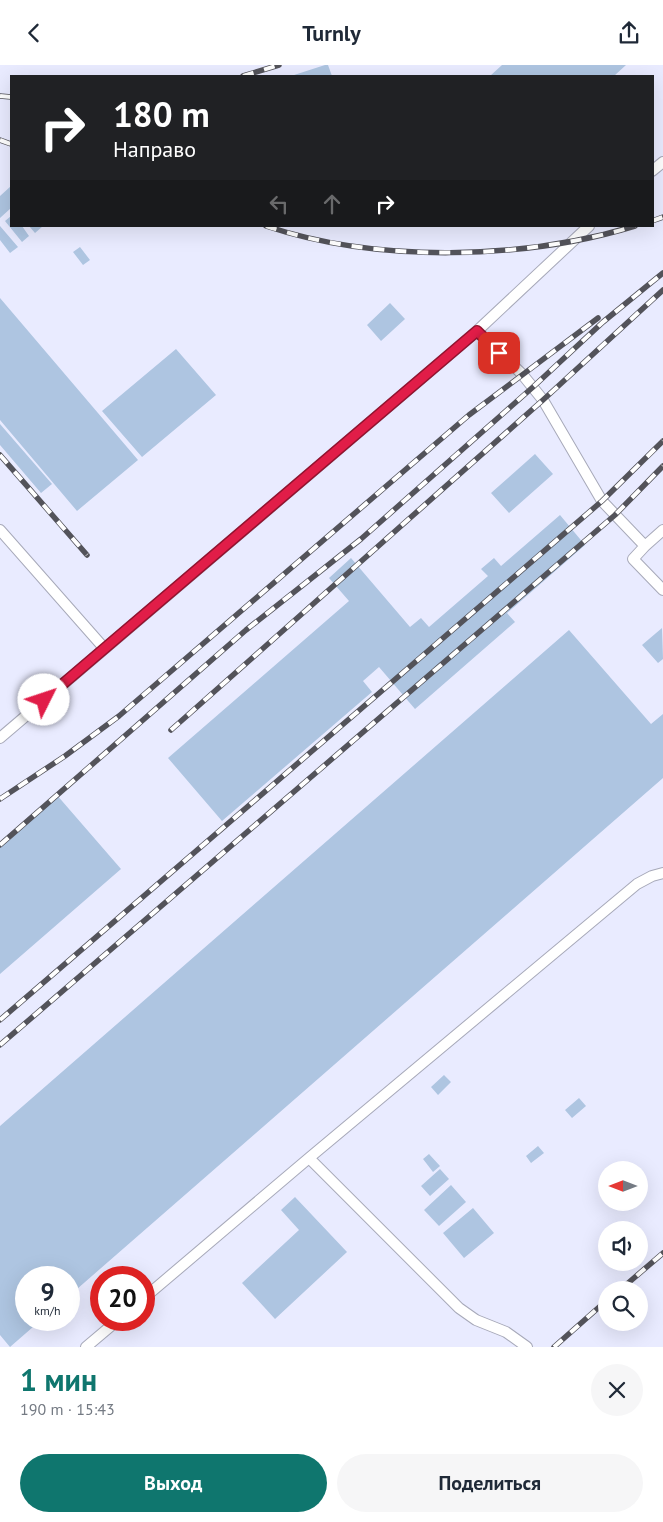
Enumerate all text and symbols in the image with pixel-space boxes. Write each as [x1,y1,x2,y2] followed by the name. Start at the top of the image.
[20,19,48,47] icon: back
[302,19,361,47] text: Turnly
[615,19,643,47] icon: share
[113,91,210,137] text: 180 m
[30,95,95,160] icon: right
[113,135,196,163] text: Направо
[265,190,293,218] icon: left
[318,190,346,218] icon: ahead
[371,190,399,218] icon: right
[478,332,520,374] pin
[485,339,513,367] icon: arrive
[17,673,69,725] position arrow
[598,1161,648,1211] north arrow
[598,1161,648,1331] map controls
[598,1221,648,1271] button: sound
[90,1266,155,1331] speed limit sign: 20
[40,1276,55,1308] text: 9
[598,1281,648,1331] button: search
[34,1303,61,1318] text: km/h
[20,1360,97,1399] text: 1 мин
[591,1364,643,1416] button: close
[20,1399,115,1419] text: 190 m · 15:43
[20,1454,327,1512] button: Выход
[337,1454,643,1512] button: Поделиться

